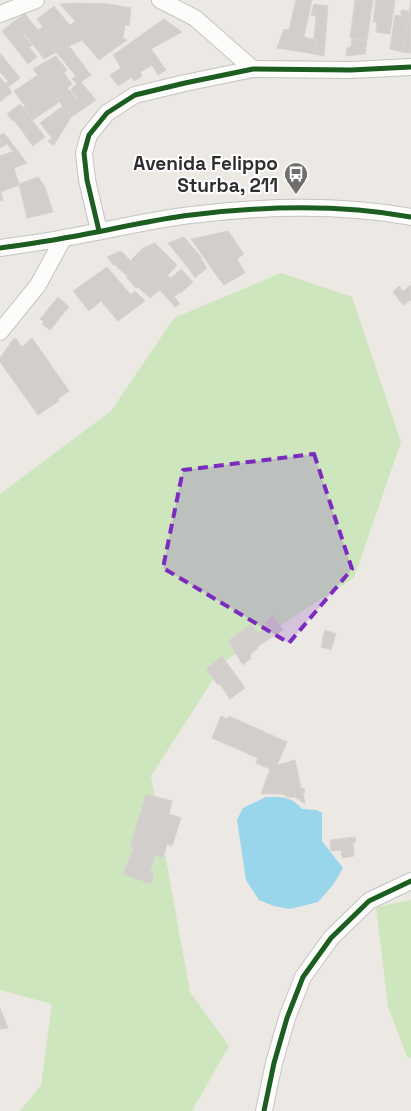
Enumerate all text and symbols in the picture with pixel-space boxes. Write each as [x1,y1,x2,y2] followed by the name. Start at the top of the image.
[133,151,278,198] place label: Avenida Felippo Sturba, 211
[283,161,309,195] bus stop icon: Avenida Felippo Sturba, 211

